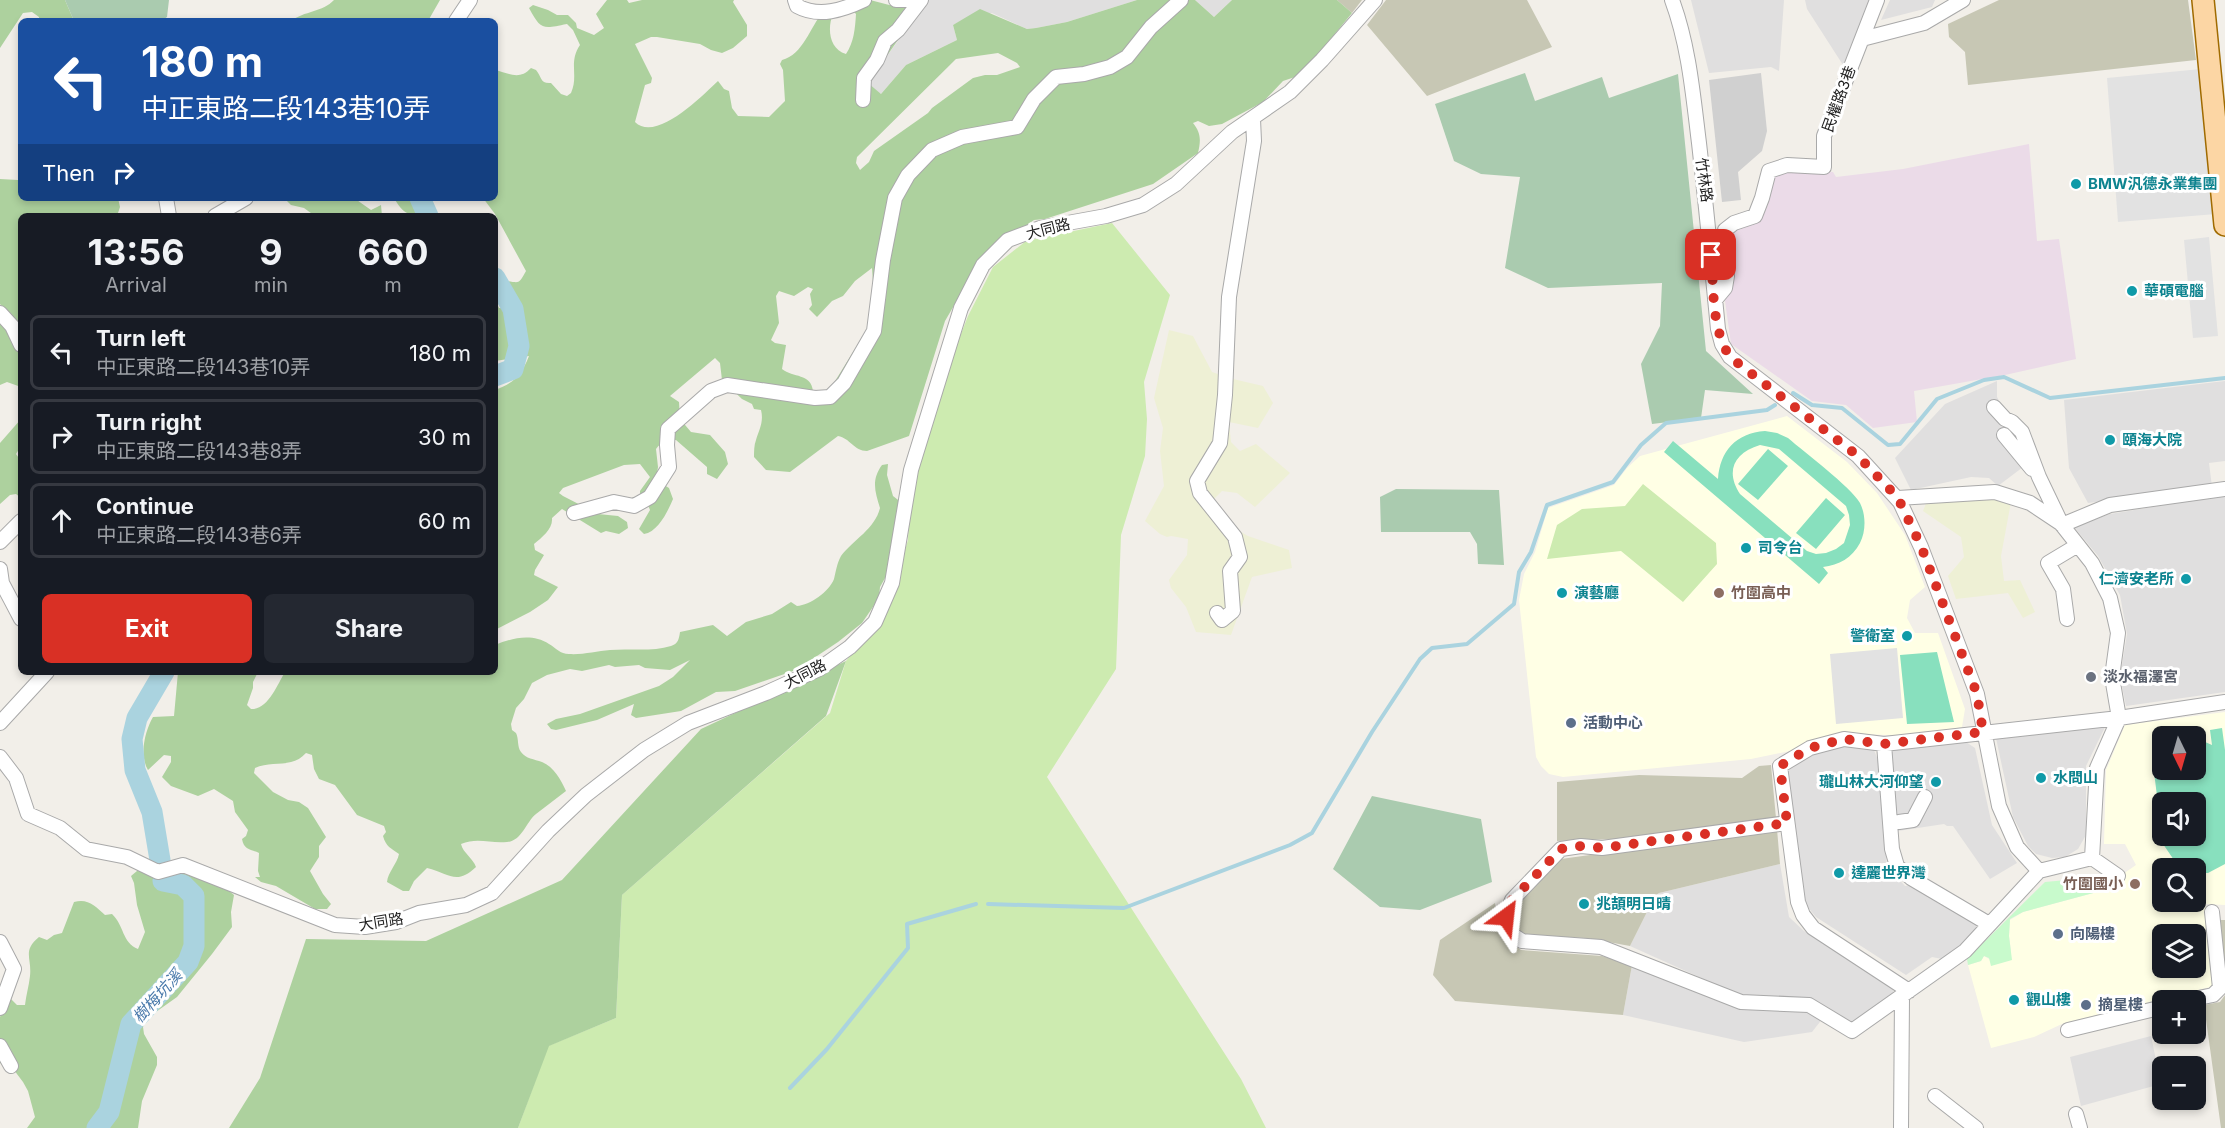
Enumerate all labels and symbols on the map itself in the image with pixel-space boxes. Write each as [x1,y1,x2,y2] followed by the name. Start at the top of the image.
[1818,63,1859,135] street label: 民權路3巷
[1692,156,1717,204] street label: 竹林路
[2088,174,2217,193] place label: BMW汎德永業集團
[2069,177,2083,191] marker: BMW汎德永業集團
[1024,214,1072,243] street label: 大同路
[1685,229,1736,280] pin
[2144,281,2204,300] place label: 華碩電腦
[2125,284,2139,298] marker: 華碩電腦
[2122,430,2182,449] place label: 頤海大院
[2103,433,2117,447] marker: 頤海大院
[1758,538,1803,557] place label: 司令台
[1739,541,1753,555] marker: 司令台
[2099,569,2174,588] place label: 仁濟安老所
[2179,572,2193,586] marker: 仁濟安老所
[1574,583,1619,602] place label: 演藝廳
[1731,583,1791,602] place label: 竹圍高中
[1555,586,1569,600] marker: 演藝廳
[1712,586,1726,600] marker: 竹圍高中
[1850,626,1895,645] place label: 警衛室
[1900,629,1914,643] marker: 警衛室
[780,655,829,692] street label: 大同路
[2103,667,2178,686] place label: 淡水福澤宮
[2084,670,2098,684] marker: 淡水福澤宮
[1583,713,1643,732] place label: 活動中心
[1564,716,1578,730] marker: 活動中心
[2152,726,2206,780] north arrow
[2053,768,2098,787] place label: 水問山
[2034,771,2048,785] marker: 水問山
[1819,772,1924,791] place label: 瓏山林大河仰望
[1929,775,1943,789] marker: 瓏山林大河仰望
[1851,863,1926,882] place label: 達麗世界灣
[1832,866,1846,880] marker: 達麗世界灣
[2063,874,2124,893] place label: 竹圍國小
[2128,877,2142,891] marker: 竹圍國小
[1474,885,1538,949] position arrow
[1596,894,1671,913] place label: 兆頡明日晴
[1577,897,1591,911] marker: 兆頡明日晴
[357,909,405,934] street label: 大同路
[2070,924,2115,943] place label: 向陽樓
[2051,927,2065,941] marker: 向陽樓
[128,964,187,1026] water label: 樹梅坑溪
[2026,990,2071,1009] place label: 觀山樓
[2007,993,2021,1007] marker: 觀山樓
[2098,995,2143,1014] place label: 摘星樓
[2079,998,2093,1012] marker: 摘星樓

